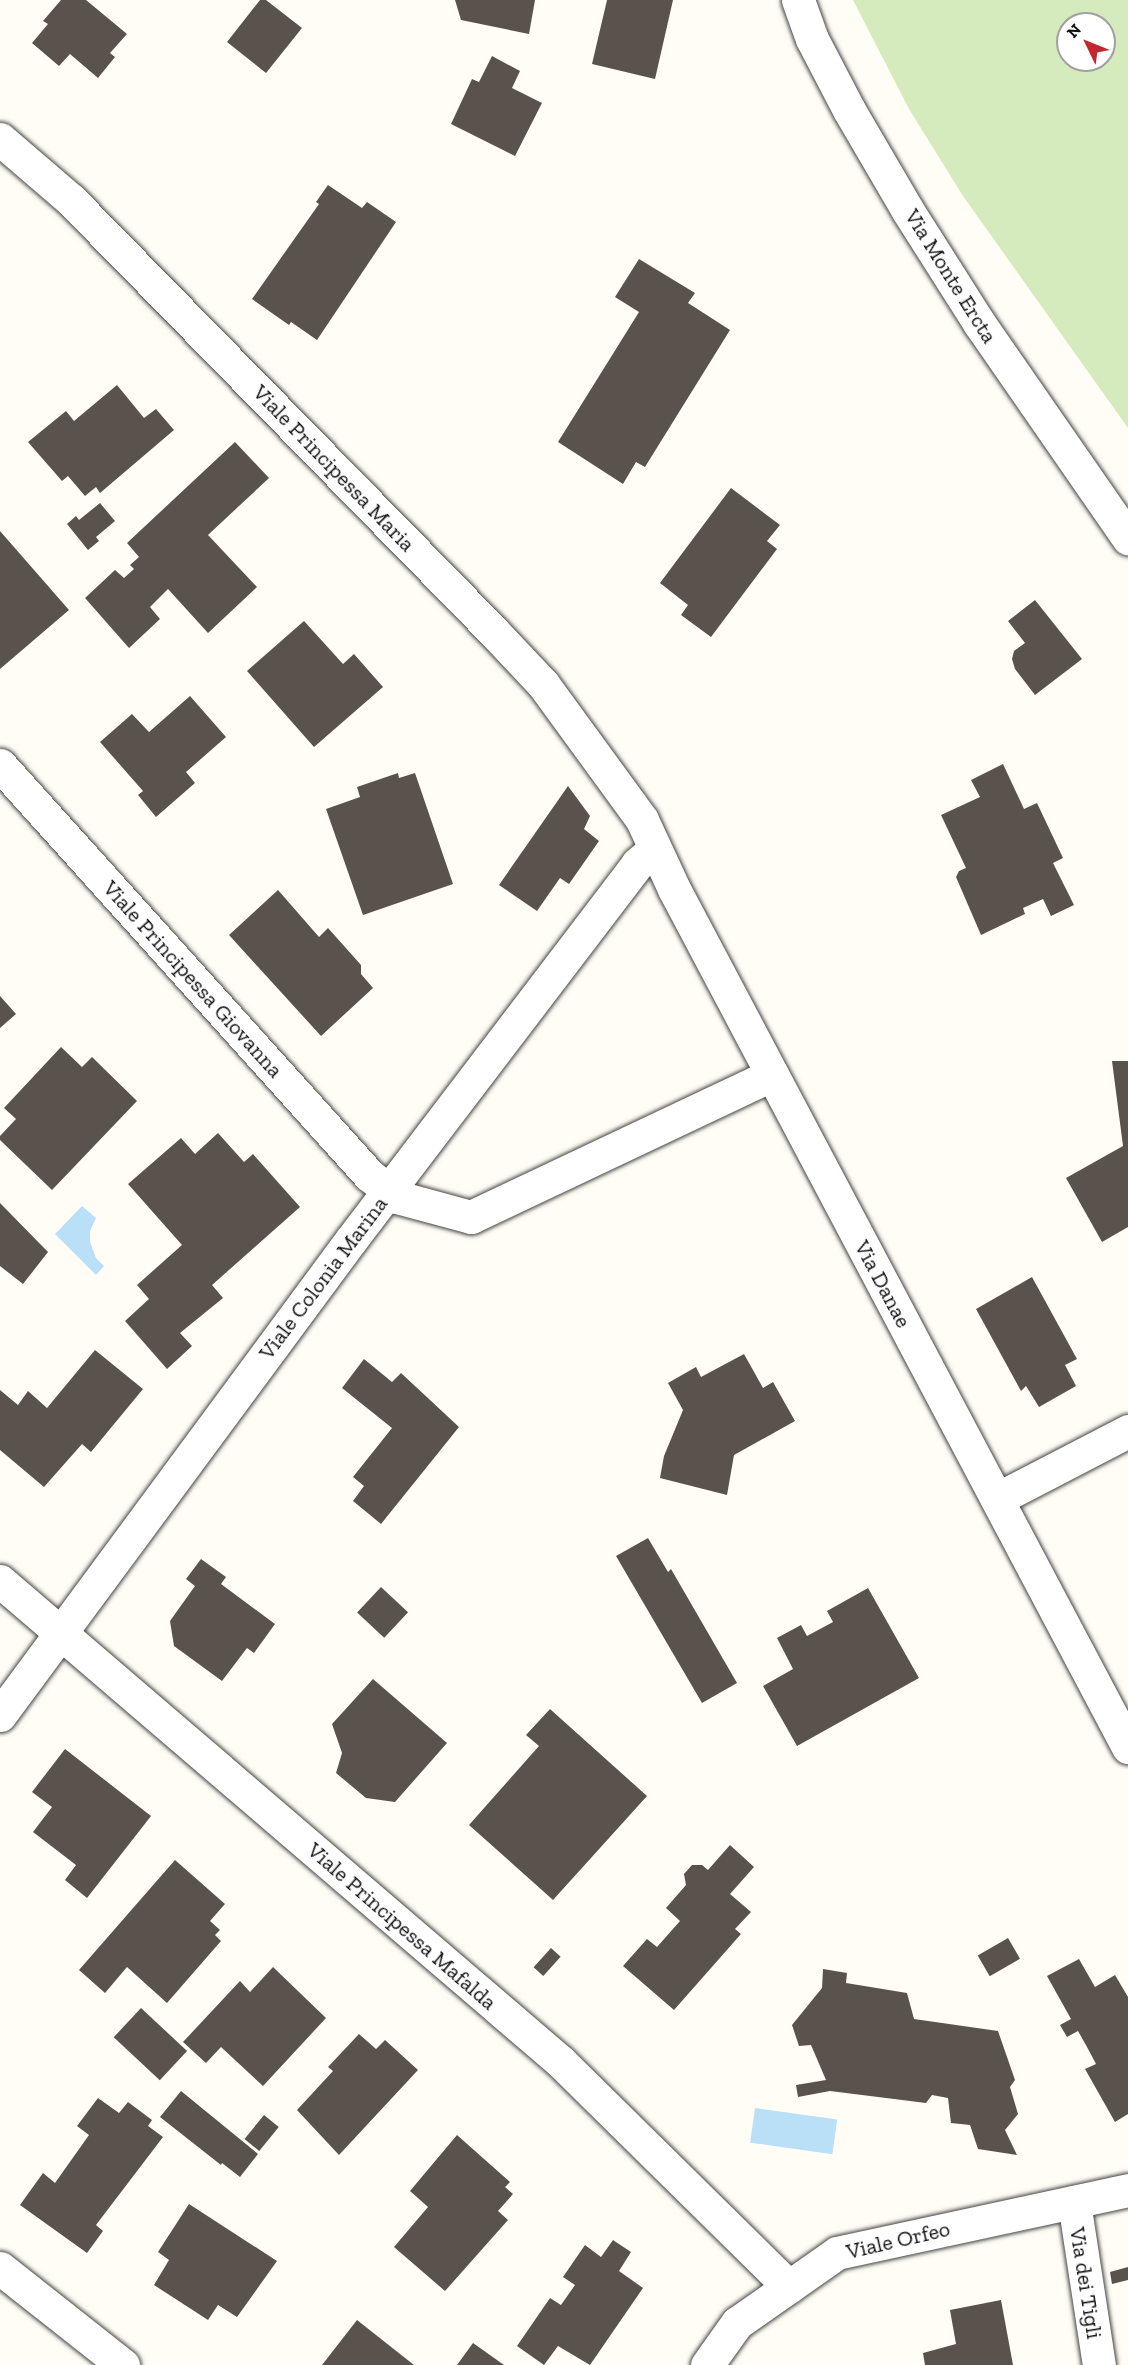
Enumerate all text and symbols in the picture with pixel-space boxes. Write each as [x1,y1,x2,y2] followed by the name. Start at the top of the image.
[1056,12,1116,72] north arrow
[1063,20,1085,42] text: N
[899,204,1003,348] street label: Via Monte Ercta
[247,379,421,557] street label: Viale Principessa Maria
[98,875,288,1083] street label: Viale Principessa Giovanna
[253,1191,393,1365] street label: Viale Colonia Marina
[849,1236,917,1332] street label: Via Danae
[302,1837,502,2015] street label: Viale Principessa Mafalda
[844,2215,952,2265] street label: Viale Orfeo
[1064,2225,1108,2341] street label: Via dei Tigli

